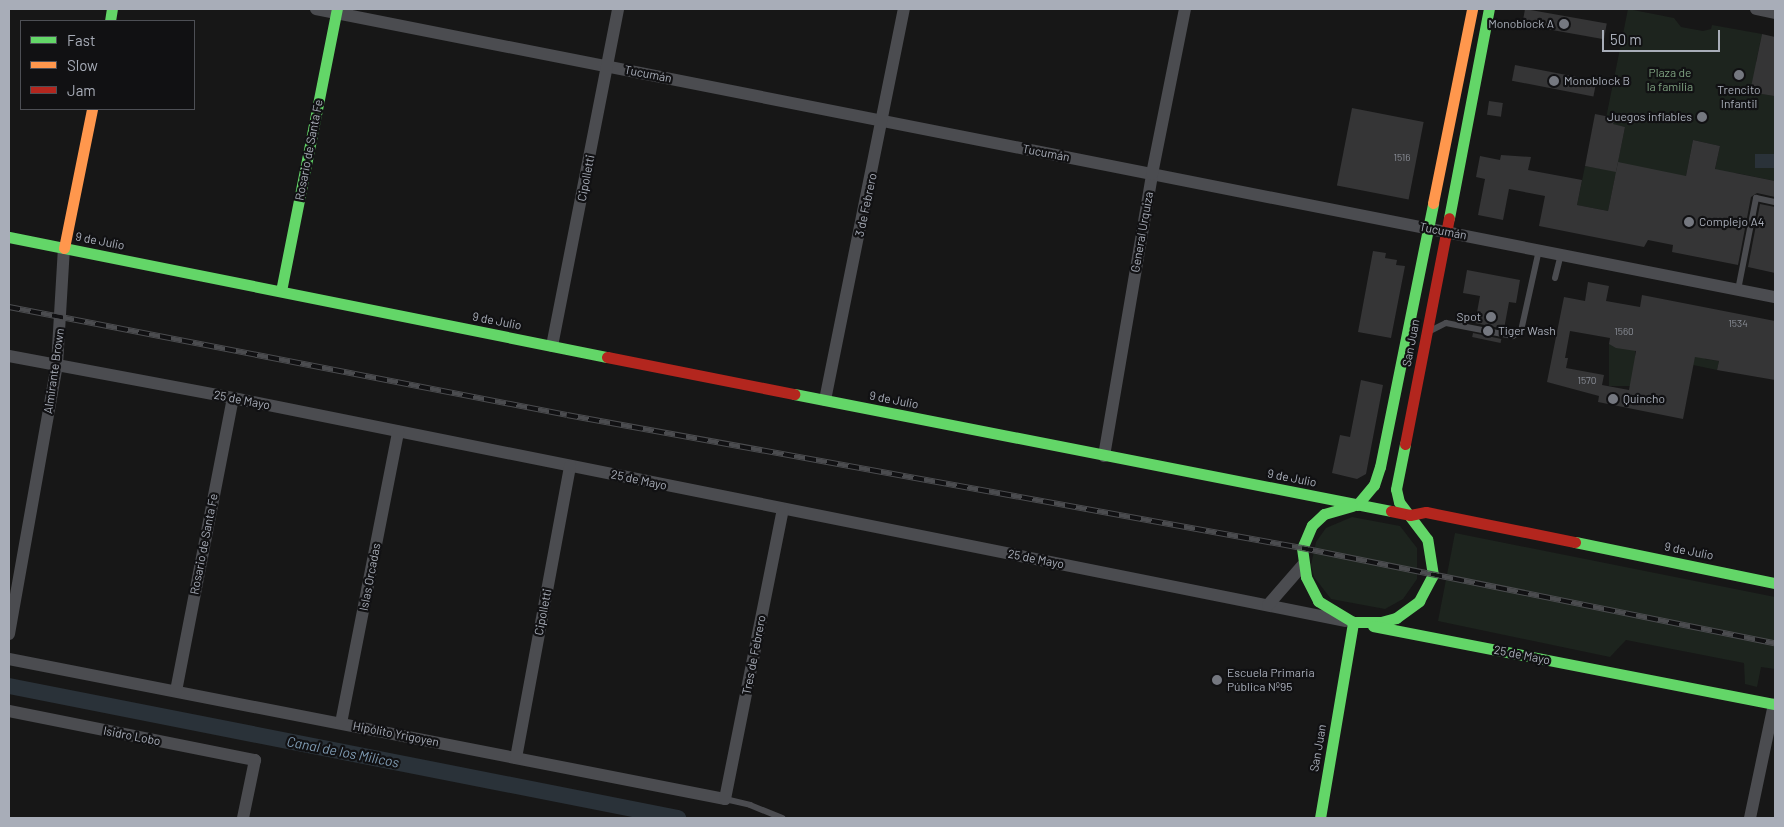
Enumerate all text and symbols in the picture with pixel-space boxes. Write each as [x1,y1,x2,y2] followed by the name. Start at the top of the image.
[1488,17,1554,31] place label: Monoblock A
[1558,18,1570,30] marker: Monoblock A
[20,20,195,110] legend
[1604,20,1722,52] scale bar
[1610,30,1642,48] text: 50 m
[67,31,95,49] text: Fast
[67,56,98,74] text: Slow
[623,62,673,86] street label: Tucumán
[1647,66,1693,94] park label: Plaza de la familia
[1733,69,1745,81] marker: Trencito Infantil
[1564,74,1630,88] place label: Monoblock B
[1548,75,1560,87] marker: Monoblock B
[67,81,96,99] text: Jam
[1717,83,1761,111] place label: Trencito Infantil
[292,98,326,202] street label: Rosario de Santa Fe
[1607,110,1692,124] place label: Juegos inflables
[1696,111,1708,123] marker: Juegos inflables
[1021,141,1071,165] street label: Tucumán
[1393,152,1411,164] house number: 1516
[574,154,598,202] street label: Cipolletti
[852,172,880,238] street label: 3 de Febrero
[1128,190,1156,274] street label: General Urquiza
[1699,215,1764,229] place label: Complejo A4
[1683,216,1695,228] marker: Complejo A4
[1418,219,1468,243] street label: Tucumán
[74,229,126,253] street label: 9 de Julio
[471,309,523,333] street label: 9 de Julio
[1457,310,1481,324] place label: Spot
[1485,311,1497,323] marker: Spot
[1399,318,1423,368] street label: San Juan
[1728,318,1748,330] house number: 1534
[1498,324,1556,338] place label: Tiger Wash
[1482,325,1494,337] marker: Tiger Wash
[1614,326,1634,338] house number: 1560
[41,327,67,415] street label: Almirante Brown
[1577,375,1597,387] house number: 1570
[213,388,271,412] street label: 25 de Mayo
[868,388,920,412] street label: 9 de Julio
[1623,392,1665,406] place label: Quincho
[1607,393,1619,405] marker: Quincho
[1266,466,1318,490] street label: 9 de Julio
[610,467,668,493] street label: 25 de Mayo
[187,492,221,596] street label: Rosario de Santa Fe
[1663,539,1715,563] street label: 9 de Julio
[356,542,384,612] street label: Islas Orcadas
[1007,547,1065,571] street label: 25 de Mayo
[531,588,555,636] street label: Cipolletti
[739,614,769,696] street label: Tres de Febrero
[1493,643,1551,667] street label: 25 de Mayo
[1227,666,1315,694] place label: Escuela Primaria Pública Nº95
[1211,674,1223,686] marker: Escuela Primaria Pública Nº95
[352,719,440,749] street label: Hipólito Yrigoyen
[102,723,162,749] street label: Isidro Lobo
[1307,723,1329,773] street label: San Juan
[285,733,401,771] water label: Canal de los Milicos

